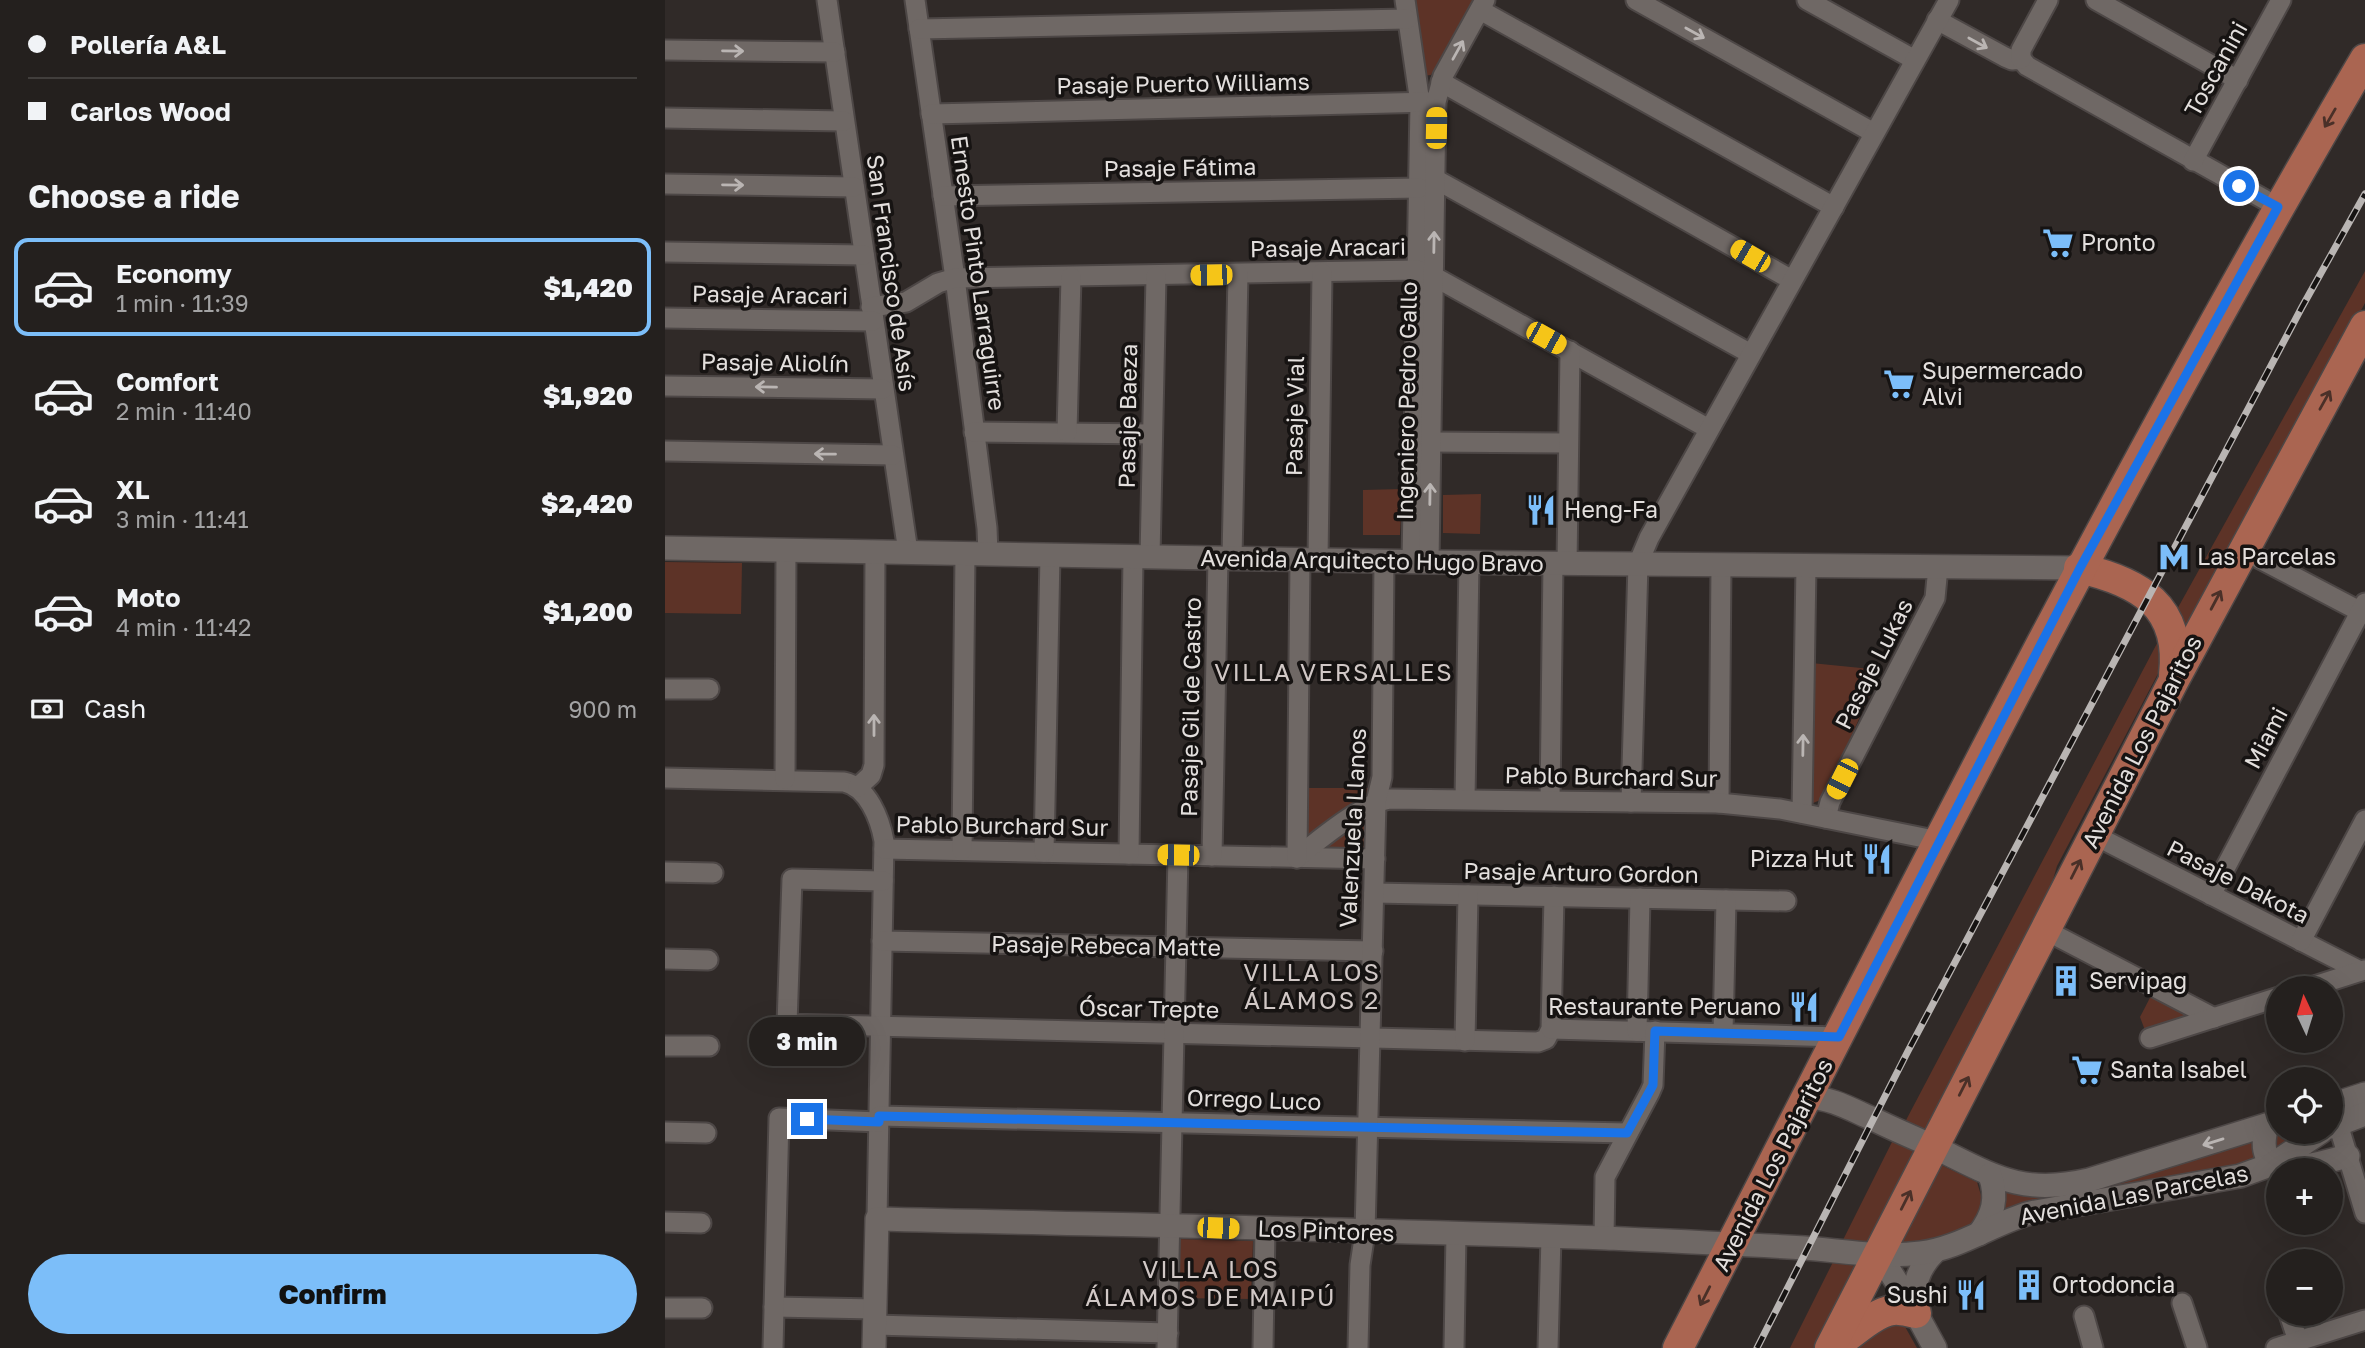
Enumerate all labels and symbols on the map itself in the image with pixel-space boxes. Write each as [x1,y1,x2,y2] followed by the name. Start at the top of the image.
[2178,16,2253,121] street label: Toscanini
[1685,26,1705,40] one-way arrow
[1967,37,1988,50] one-way arrow
[1452,40,1465,61] one-way arrow
[721,44,744,58] one-way arrow
[1056,67,1310,99] street label: Pasaje Puerto Williams
[1426,107,1447,149] car
[2323,107,2337,127] one-way arrow
[946,133,1012,412] street label: Ernesto Pinto Larraguirre
[861,152,923,393] street label: San Francisco de Asís
[1103,152,1257,182] street label: Pasaje Fátima
[2223,170,2255,202] route start
[721,178,744,192] one-way arrow
[2041,226,2075,260] supermarket icon: Pronto
[2081,228,2156,256] place label: Pronto
[1427,231,1441,254] one-way arrow
[1250,232,1406,262] street label: Pasaje Aracari
[1727,236,1774,276] car
[1190,264,1233,286] car
[692,279,848,309] street label: Pasaje Aracari
[1390,281,1422,521] street label: Ingeniero Pedro Gallo
[1523,319,1570,357] car
[1112,343,1142,489] street label: Pasaje Baeza
[701,347,849,377] street label: Pasaje Aliolín
[1279,356,1309,476] street label: Pasaje Vial
[1922,356,2083,410] place label: Supermercado Alvi
[1882,367,1916,401] supermarket icon: Supermercado Alvi
[755,380,778,394] one-way arrow
[2318,390,2332,411] one-way arrow
[814,447,837,461] one-way arrow
[1423,483,1437,506] one-way arrow
[1524,493,1558,527] restaurant icon: Heng-Fa
[1564,495,1658,523] place label: Heng-Fa
[2157,540,2191,574] metro station icon: Las Parcelas
[2197,542,2336,570] place label: Las Parcelas
[1200,543,1544,577] street label: Avenida Arquitecto Hugo Bravo
[2210,590,2223,611] one-way arrow
[1828,594,1918,734] street label: Pasaje Lukas
[1174,597,1206,817] street label: Pasaje Gil de Castro
[2075,631,2207,853] street label: Avenida Los Pajaritos
[1214,657,1454,686] district label: VILLA VERSALLES
[2237,702,2293,773] street label: Miami
[868,714,881,737] one-way arrow
[1333,727,1371,929] street label: Valenzuela Llanos
[1796,733,1809,756] one-way arrow
[1824,756,1861,802] car
[1504,760,1718,792] street label: Pablo Burchard Sur
[895,809,1109,841] street label: Pablo Burchard Sur
[2163,833,2314,929] street label: Pasaje Dakota
[1860,842,1894,876] restaurant icon: Pizza Hut
[1157,844,1200,866] car
[1750,844,1854,872] place label: Pizza Hut
[1463,856,1699,888] street label: Pasaje Arturo Gordon
[2070,859,2084,880] one-way arrow
[991,929,1221,961] street label: Pasaje Rebeca Matte
[1243,957,1381,1014] district label: VILLA LOS ÁLAMOS 2
[2049,964,2083,998] building icon: Servipag
[2089,966,2187,994] place label: Servipag
[2266,976,2343,1054] north arrow
[1787,990,1821,1024] restaurant icon: Restaurante Peruano
[1548,992,1781,1020] place label: Restaurante Peruano
[1079,993,1219,1023] street label: Óscar Trepte
[749,1018,865,1066] callout: 3 min
[2070,1053,2104,1087] supermarket icon: Santa Isabel
[1706,1054,1838,1276] street label: Avenida Los Pajaritos
[2110,1055,2247,1083] place label: Santa Isabel
[1958,1076,1971,1097] one-way arrow
[1186,1083,1322,1115] street label: Orrego Luco
[791,1103,823,1135] route end
[2203,1137,2225,1149] one-way arrow
[2017,1158,2250,1230] street label: Avenida Las Parcelas
[1899,1191,1913,1211] one-way arrow
[1257,1214,1395,1246] street label: Los Pintores
[1197,1217,1240,1239] car
[1085,1254,1337,1311] district label: VILLA LOS ÁLAMOS DE MAIPÚ
[2012,1268,2046,1302] building icon: Ortodoncia
[2052,1270,2175,1298] place label: Ortodoncia
[1954,1278,1988,1312] restaurant icon: Sushi
[1887,1280,1948,1308] place label: Sushi
[1698,1285,1712,1306] one-way arrow

